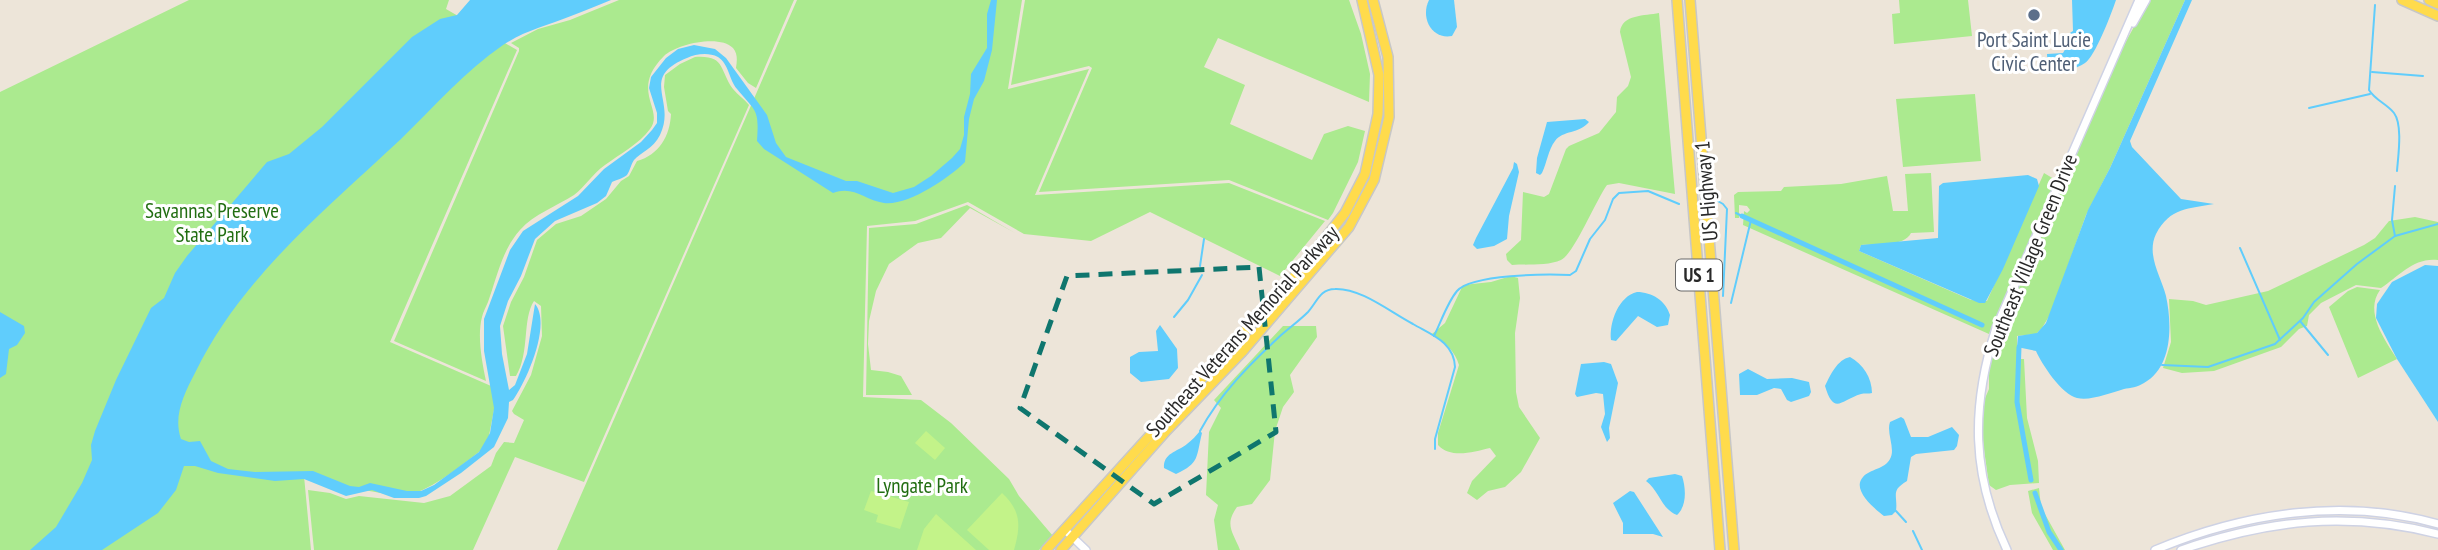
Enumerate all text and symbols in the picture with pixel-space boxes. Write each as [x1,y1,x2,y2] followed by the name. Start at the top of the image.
[2026,7,2042,23] marker: Port Saint Lucie Civic Center
[1977,26,2091,77] place label: Port Saint Lucie Civic Center
[1688,140,1724,242] street label: US Highway 1
[1977,150,2083,360] street label: Southeast Village Green Drive
[145,197,279,248] park label: Savannas Preserve State Park
[1140,220,1344,442] street label: Southeast Veterans Memorial Parkway
[1676,260,1722,290] road number: US 1
[876,472,968,499] park label: Lyngate Park

